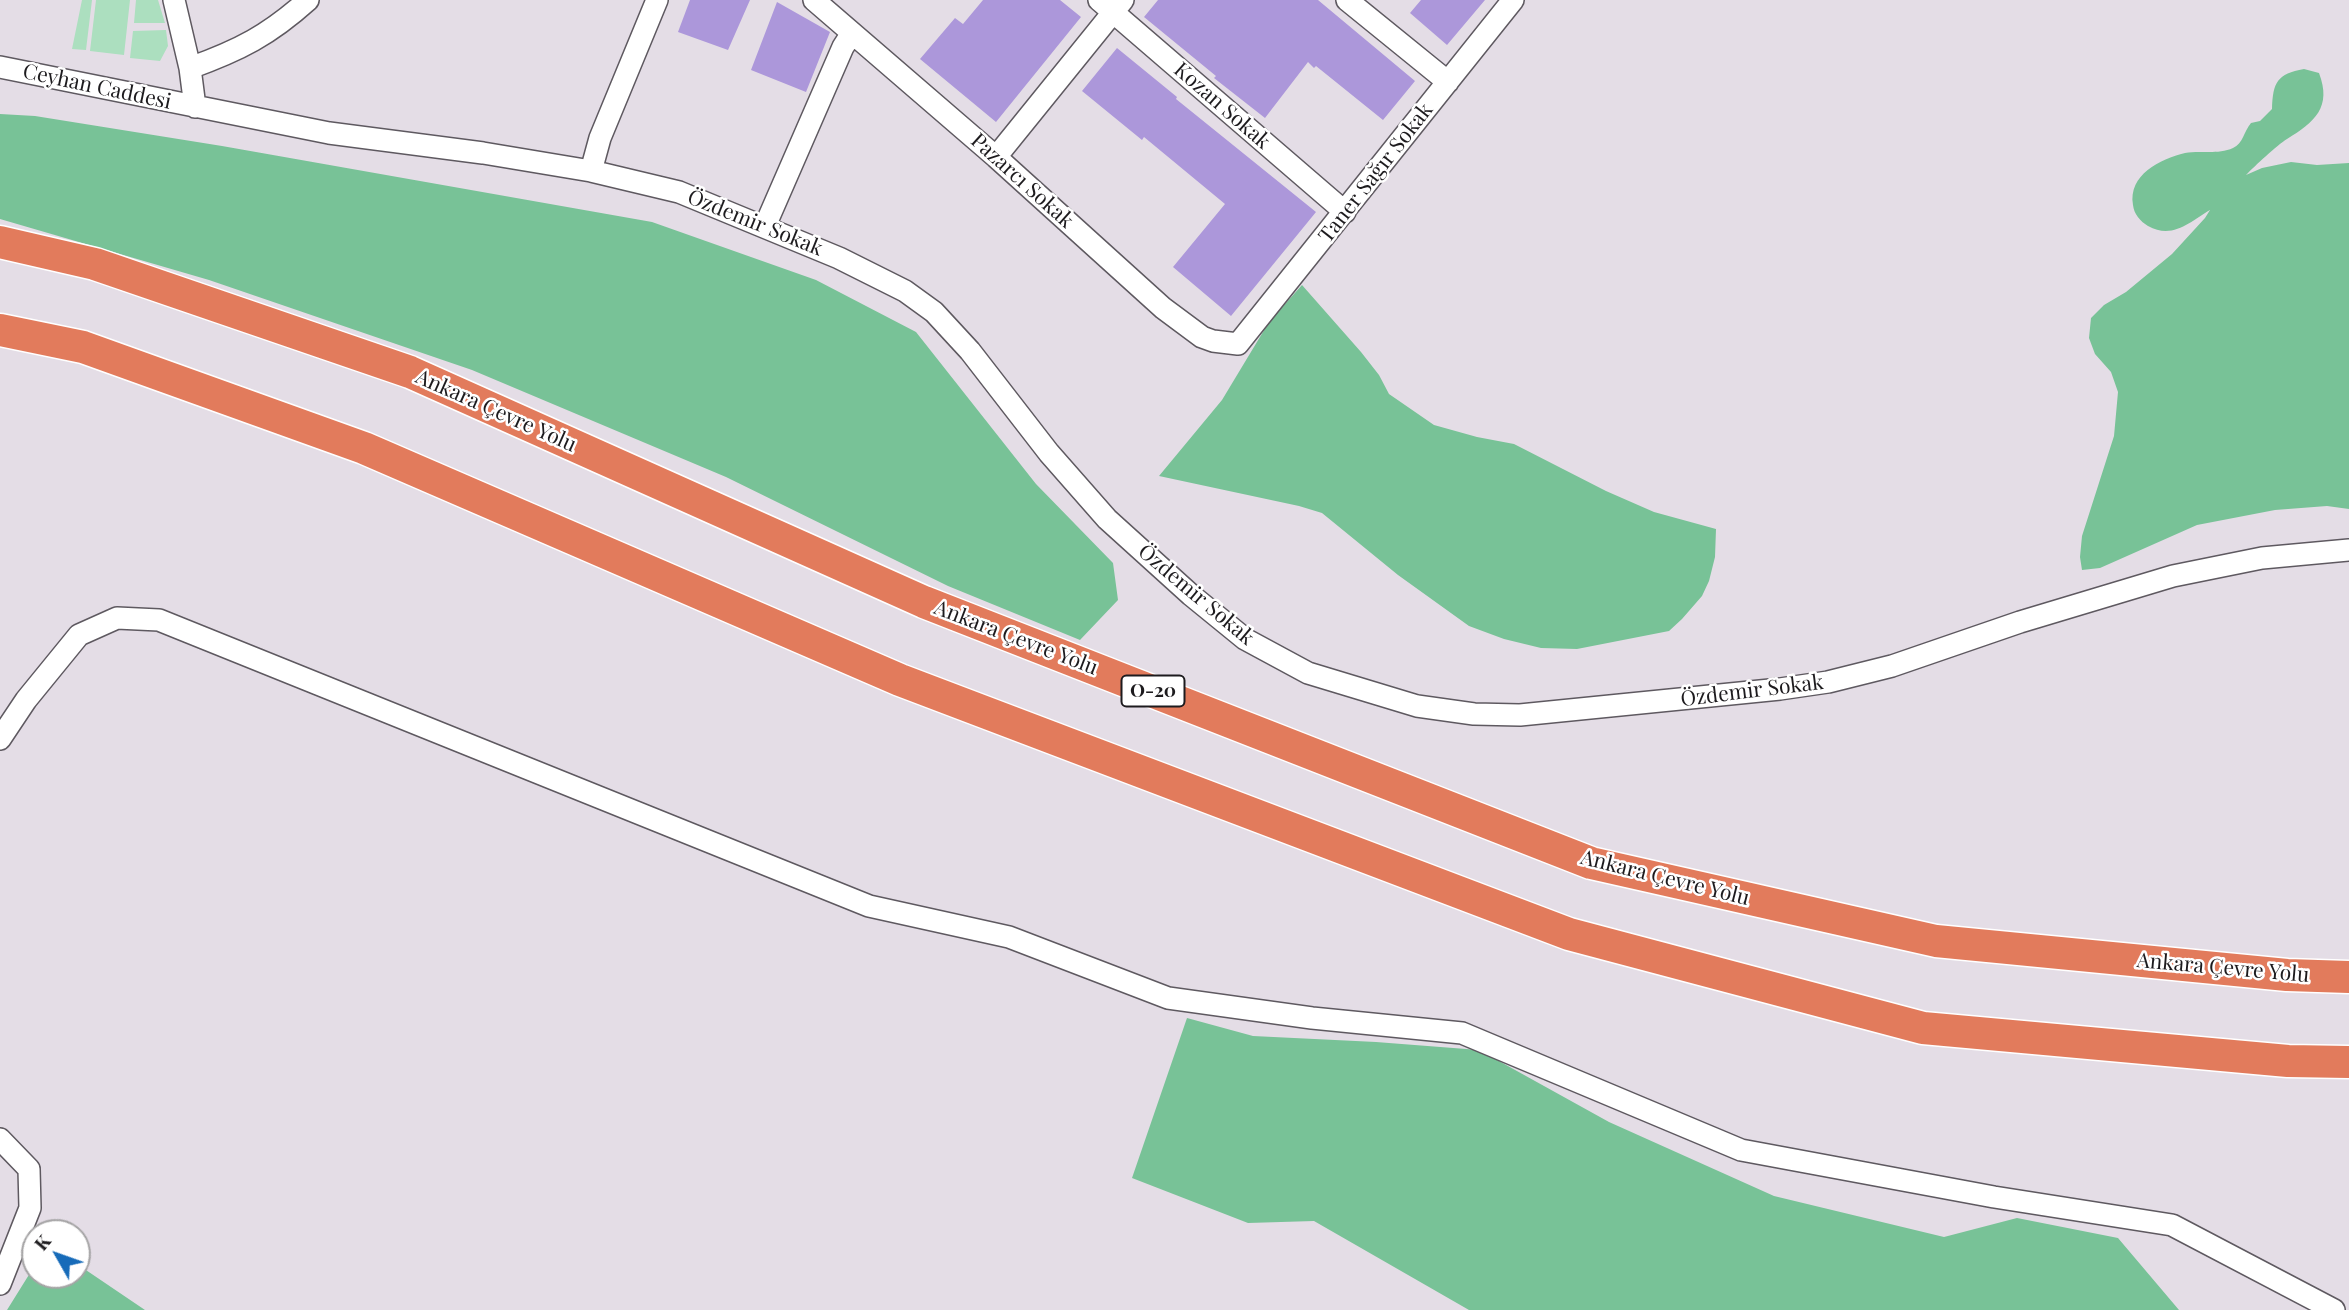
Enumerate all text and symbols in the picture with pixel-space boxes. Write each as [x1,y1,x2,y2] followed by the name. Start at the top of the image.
[1169,57,1275,155] street label: Kozan Sokak
[21,59,173,115] street label: Ceyhan Caddesi
[1314,98,1438,248] street label: Taner Sağır Sokak
[965,128,1079,234] street label: Pazarcı Sokak
[684,184,826,262] street label: Özdemir Sokak
[412,364,580,458] street label: Ankara Çevre Yolu
[1133,539,1259,651] street label: Özdemir Sokak
[931,595,1101,681] street label: Ankara Çevre Yolu
[1679,670,1825,712] street label: Özdemir Sokak
[1122,676,1184,706] road number: O-20
[1578,845,1752,911] street label: Ankara Çevre Yolu
[2136,948,2310,988] street label: Ankara Çevre Yolu
[21,1219,91,1289] north arrow
[27,1228,56,1255] text: K

